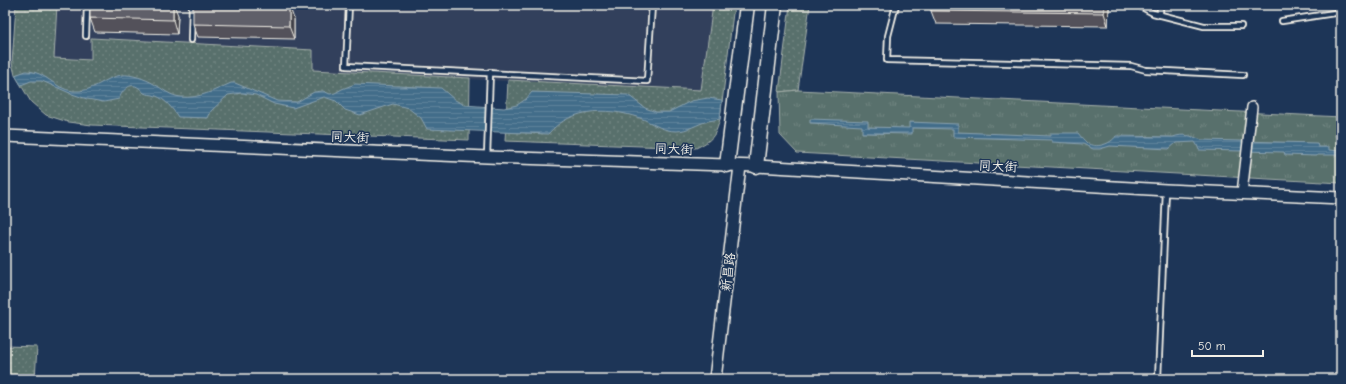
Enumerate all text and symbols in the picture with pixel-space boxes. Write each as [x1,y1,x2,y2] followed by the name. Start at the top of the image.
[330,129,370,145] street label: 同大街
[654,141,694,157] street label: 同大街
[978,157,1018,175] street label: 同大街
[718,252,738,292] street label: 新昌路
[1192,332,1263,358] scale bar
[1198,339,1226,353] text: 50 m

